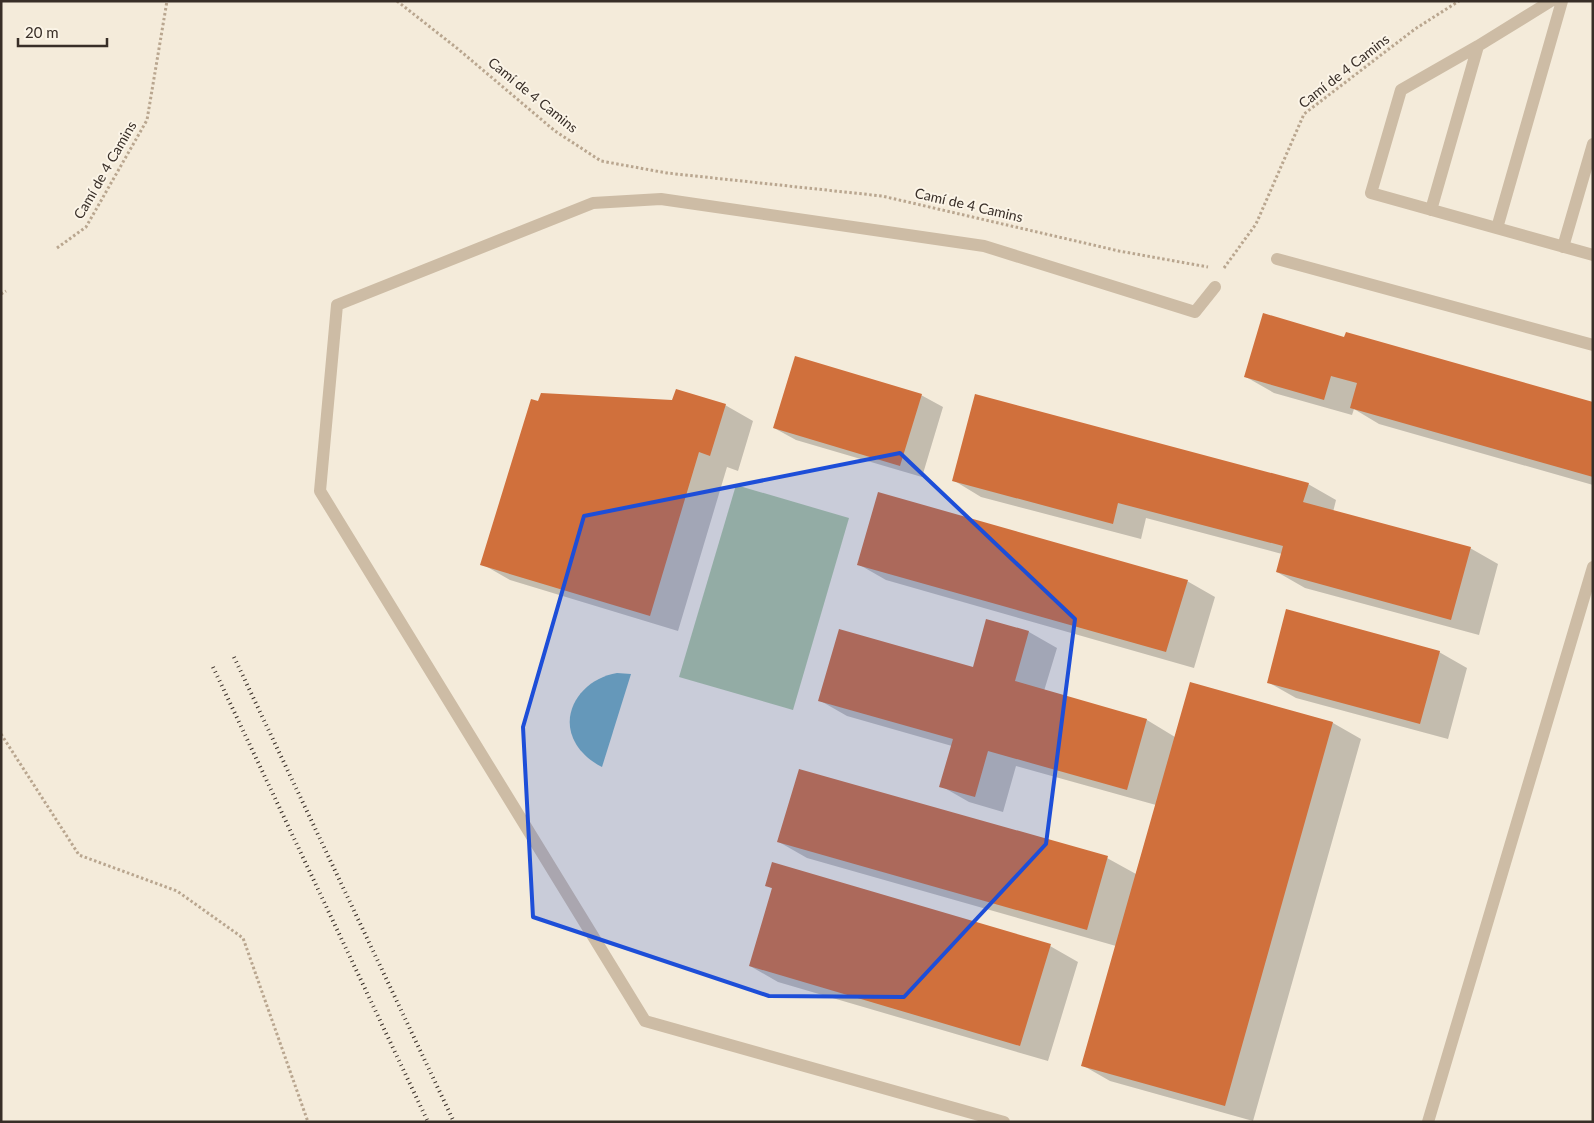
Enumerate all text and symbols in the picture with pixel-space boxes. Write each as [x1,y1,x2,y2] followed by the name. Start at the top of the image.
[18,15,106,47] scale bar
[25,23,59,41] text: 20 m
[1295,30,1392,111] street label: Camí de 4 Camins
[485,53,582,136] street label: Camí de 4 Camins
[70,118,140,222] street label: Camí de 4 Camins
[913,184,1025,225] street label: Camí de 4 Camins

